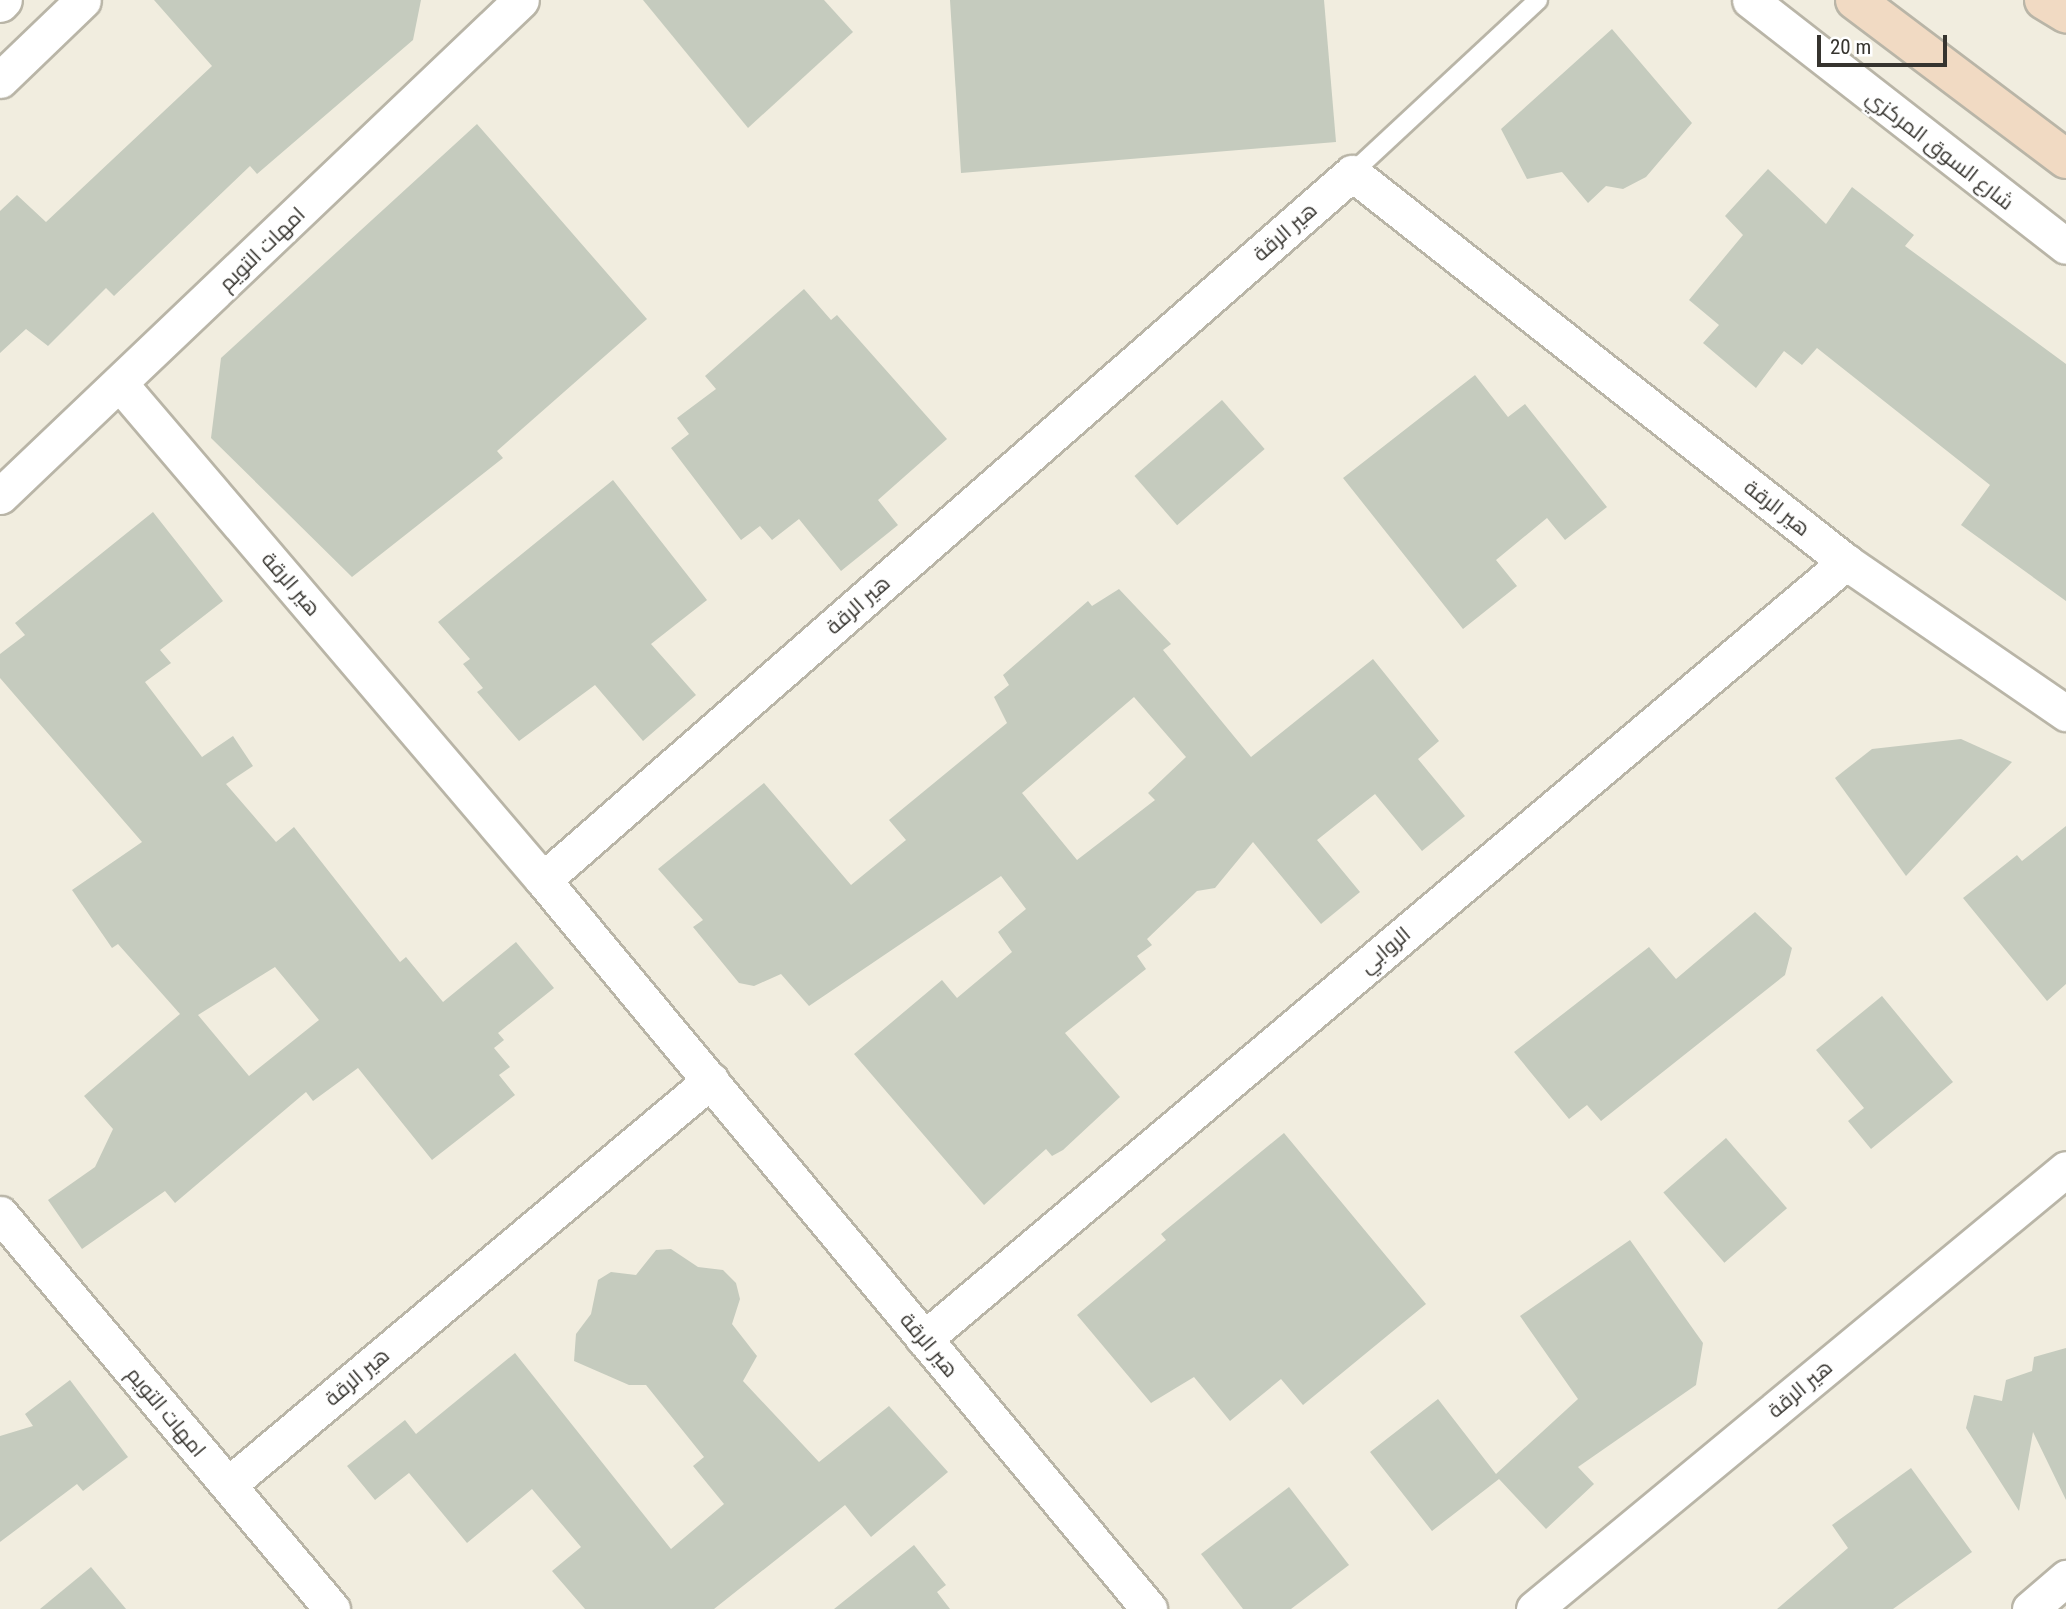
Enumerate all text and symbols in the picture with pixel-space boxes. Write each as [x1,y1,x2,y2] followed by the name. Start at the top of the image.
[1821,21,1951,65] scale bar
[1830,35,1871,59] text: 20 m
[1861,85,2019,215] street label: شارع السوق المركزي
[1248,197,1322,267] street label: هير الرقة
[214,202,310,296] street label: امهات التويم
[1739,474,1815,542] street label: هير الرقة
[256,547,326,621] street label: هير الرقة
[821,570,895,640] street label: هير الرقة
[1354,921,1416,979] street label: الروابي
[895,1308,963,1382] street label: هير الرقة
[320,1343,394,1411] street label: هير الرقة
[1763,1355,1837,1423] street label: هير الرقة
[121,1362,211,1462] street label: امهات التويم

